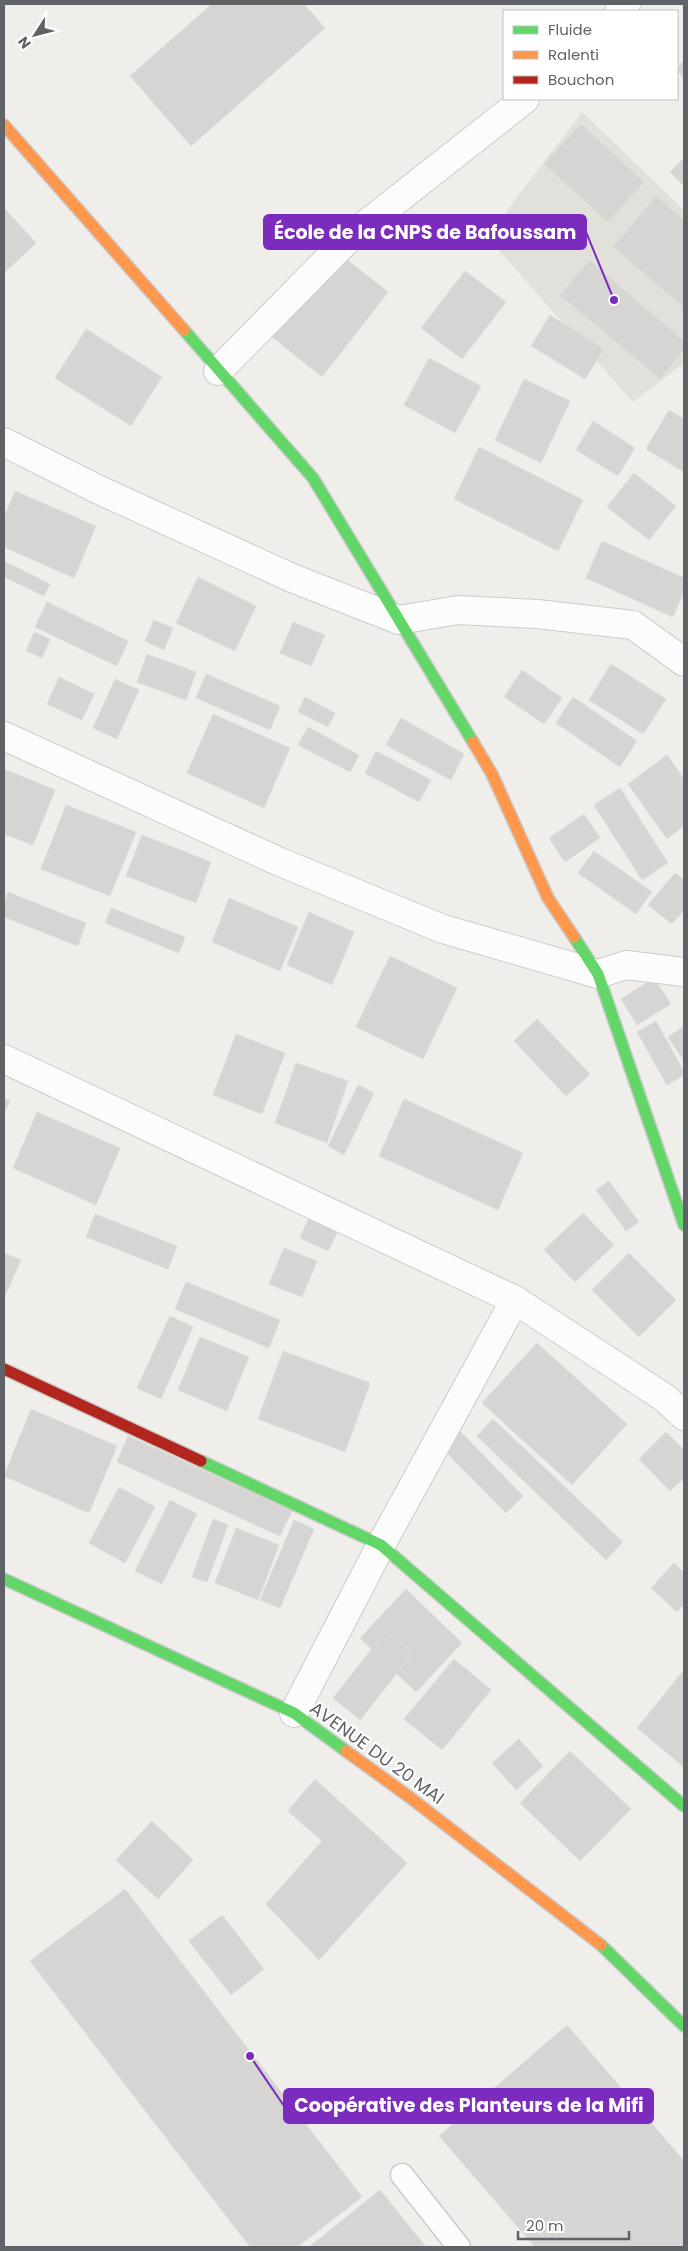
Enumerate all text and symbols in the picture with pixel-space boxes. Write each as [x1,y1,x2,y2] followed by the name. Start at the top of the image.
[10,10,60,60] north arrow
[503,10,678,100] legend
[548,19,592,40] text: Fluide
[13,33,36,53] text: N
[548,44,599,65] text: Ralenti
[548,69,614,90] text: Bouchon
[264,215,586,249] callout: École de la CNPS de Bafoussam
[274,219,576,246] text: École de la CNPS de Bafoussam
[305,1695,450,1810] street label: AVENUE DU 20 MAI
[284,2089,653,2123] callout: Coopérative des Planteurs de la Mifi
[294,2092,644,2119] text: Coopérative des Planteurs de la Mifi
[518,2208,629,2240] scale bar
[526,2215,564,2236] text: 20 m

